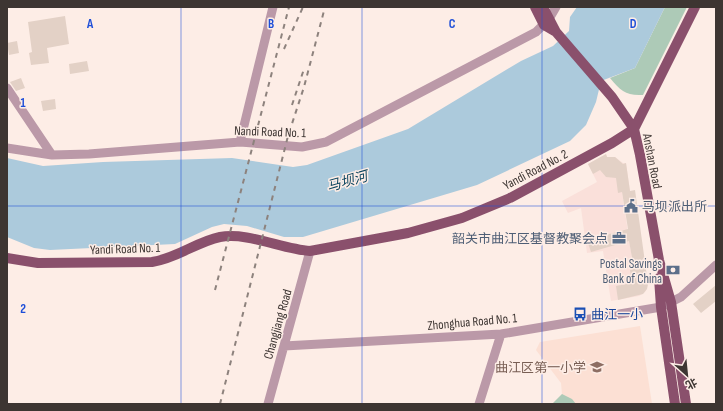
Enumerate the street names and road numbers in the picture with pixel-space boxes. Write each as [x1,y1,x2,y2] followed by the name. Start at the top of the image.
[234,123,307,141] street label: Nandi Road No. 1
[639,131,665,190] street label: Anshan Road
[500,146,571,194] street label: Yandi Road No. 2
[90,240,161,258] street label: Yandi Road No. 1
[260,287,296,361] street label: Changjiang Road
[427,310,518,334] street label: Zhonghua Road No. 1

